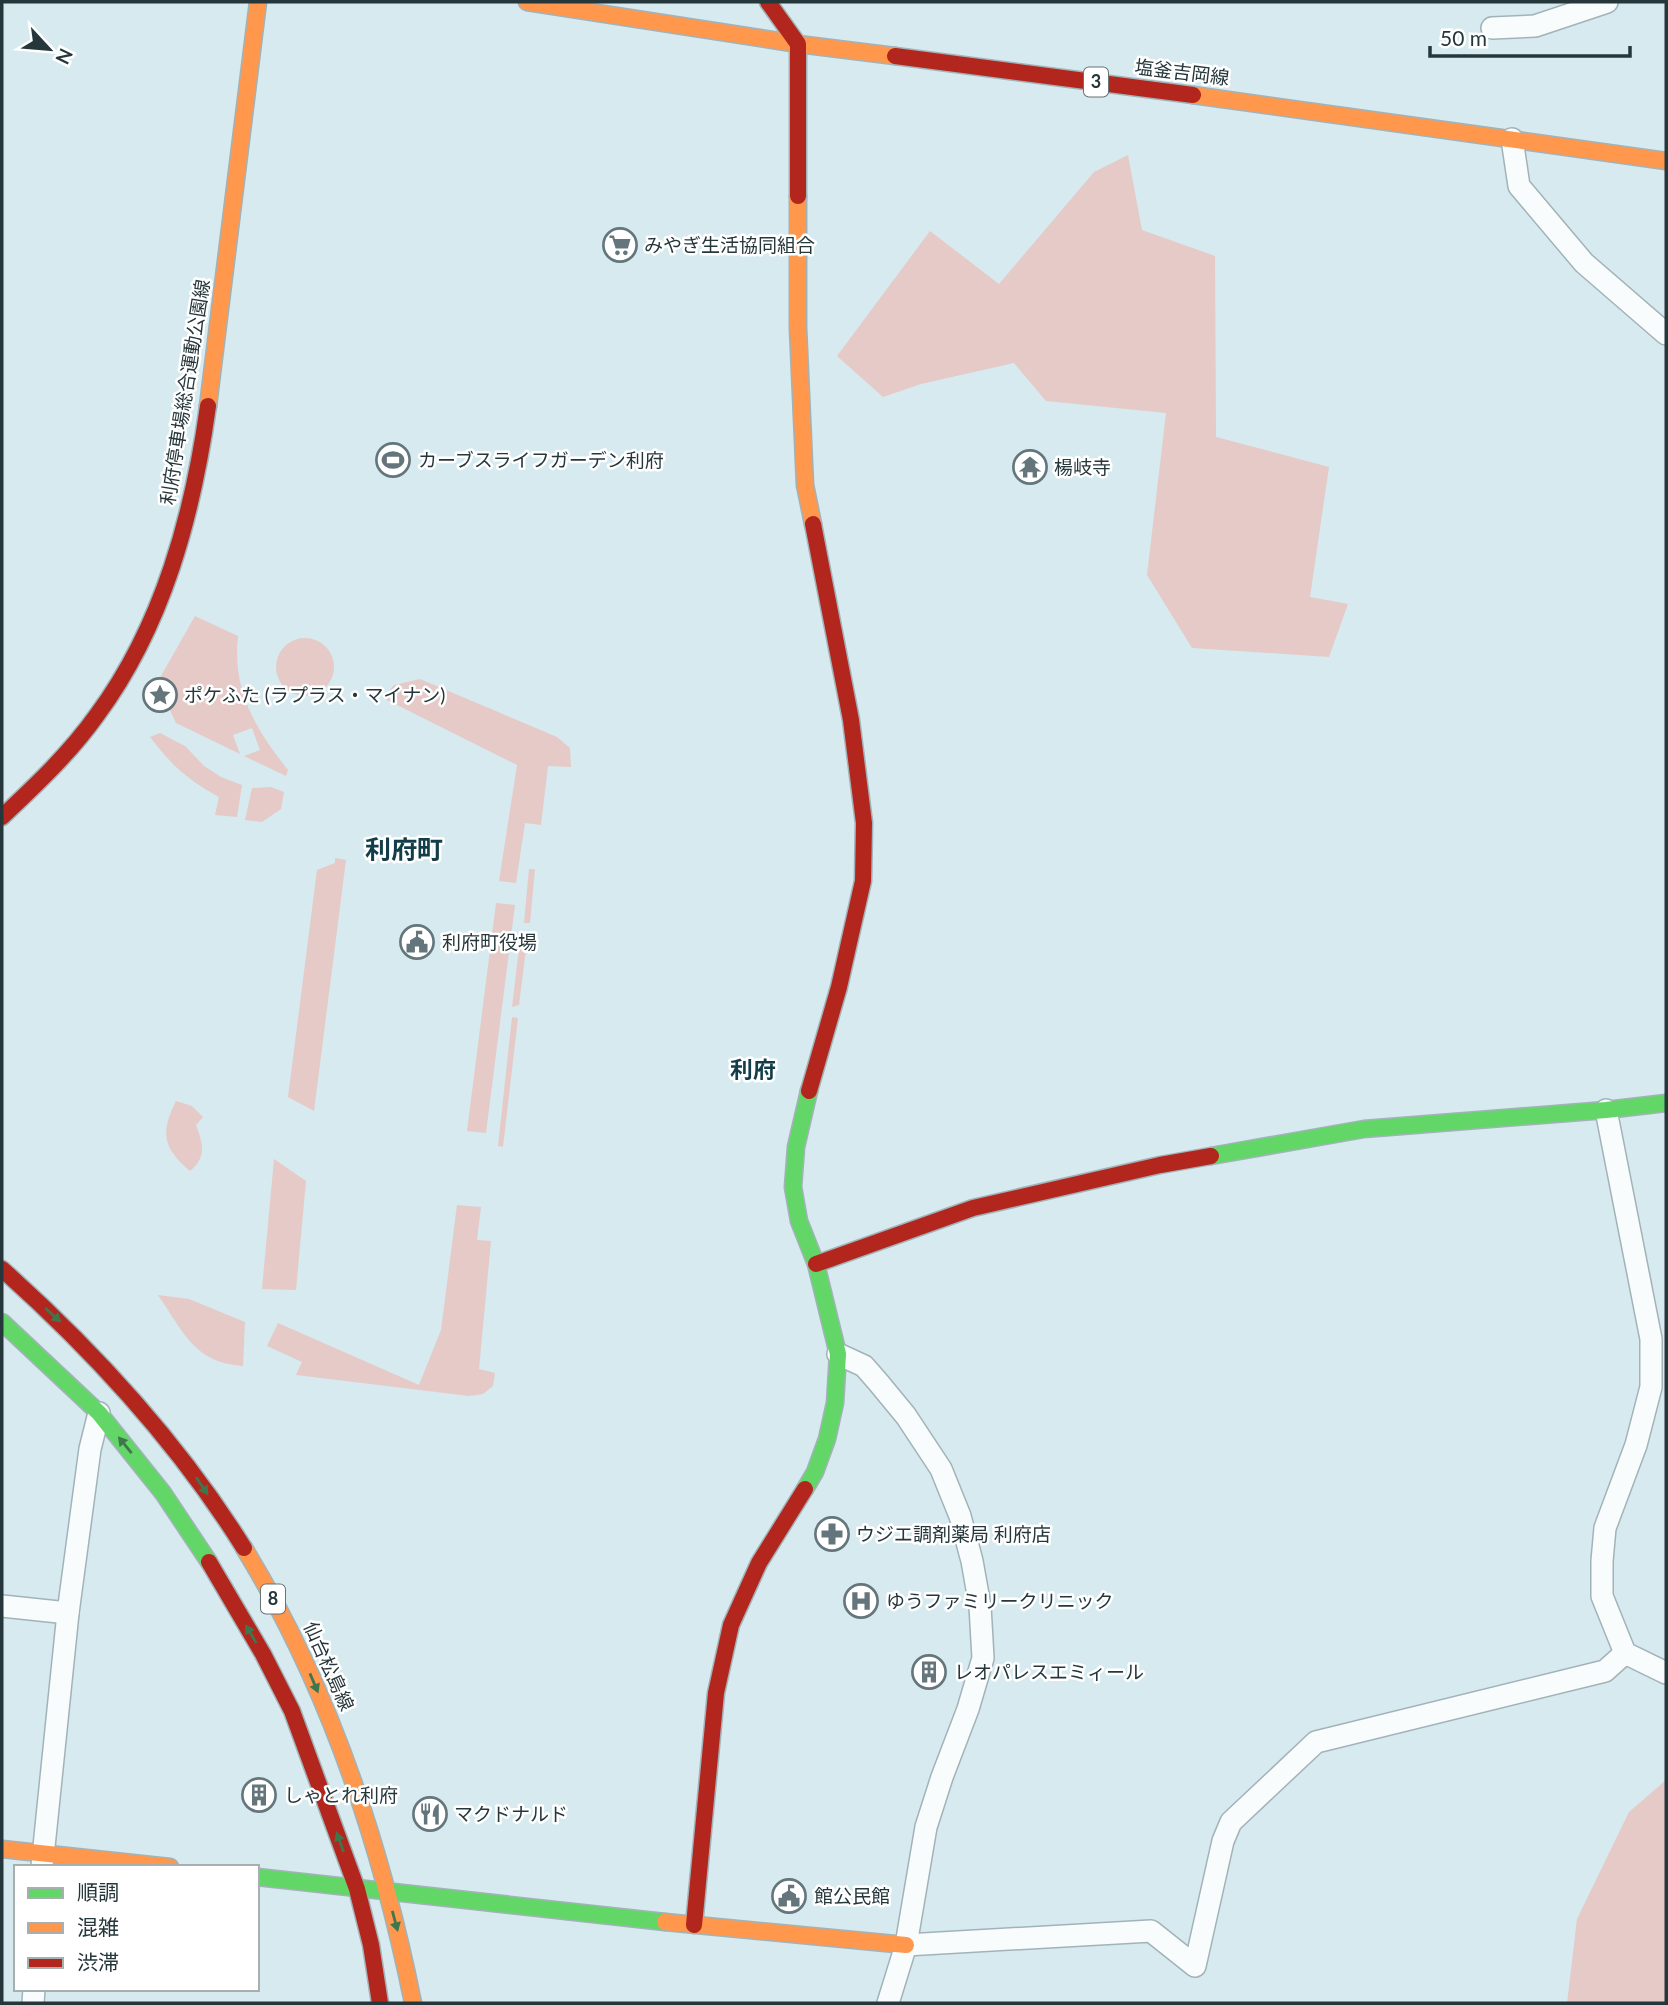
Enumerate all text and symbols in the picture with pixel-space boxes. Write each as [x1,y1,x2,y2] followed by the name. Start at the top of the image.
[14,14,84,84] north arrow
[1430,14,1630,58] scale bar
[1440,25,1487,50] text: 50 m
[51,45,78,68] text: N
[1134,54,1231,89] street label: 塩釜吉岡線
[1084,68,1108,96] road number: 3
[601,226,639,264] supermarket icon: みやぎ生活協同組合
[644,233,815,256] place label: みやぎ生活協同組合
[155,278,214,506] street label: 利府停車場総合運動公園線
[374,441,412,479] sports icon: カーブスライフガーデン利府
[418,448,664,471] place label: カーブスライフガーデン利府
[1011,448,1049,486] temple icon: 楊岐寺
[1054,455,1111,478] place label: 楊岐寺
[141,676,179,714] place icon: ポケふた (ラプラス・マイナン)
[184,683,445,706] place label: ポケふた (ラプラス・マイナン)
[365,833,443,865] district label: 利府町
[398,923,436,961] public building icon: 利府町役場
[442,930,537,953] place label: 利府町役場
[730,1055,776,1083] district label: 利府
[44,1306,61,1322] one-way arrow
[117,1436,132,1454] one-way arrow
[195,1477,209,1495] one-way arrow
[813,1515,851,1553] pharmacy icon: ウジエ調剤薬局 利府店
[856,1522,1051,1545] place label: ウジエ調剤薬局 利府店
[842,1582,880,1620] hospital icon: ゆうファミリークリニック
[261,1584,285,1614] road number: 8
[886,1589,1114,1612] place label: ゆうファミリークリニック
[300,1618,359,1714] street label: 仙台松島線
[245,1624,257,1643] one-way arrow
[910,1653,948,1691] building icon: レオパレスエミィール
[954,1660,1144,1683] place label: レオパレスエミィール
[308,1673,320,1693] one-way arrow
[240,1776,278,1814] building icon: しゃとれ利府
[284,1783,398,1806] place label: しゃとれ利府
[411,1795,449,1833] restaurant icon: マクドナルド
[454,1802,568,1825] place label: マクドナルド
[334,1832,345,1853] one-way arrow
[14,1865,259,1991] legend
[770,1877,808,1915] public building icon: 館公民館
[77,1879,119,1904] text: 順調
[814,1884,890,1907] place label: 館公民館
[390,1910,401,1932] one-way arrow
[77,1914,119,1939] text: 混雑
[77,1949,119,1974] text: 渋滞

